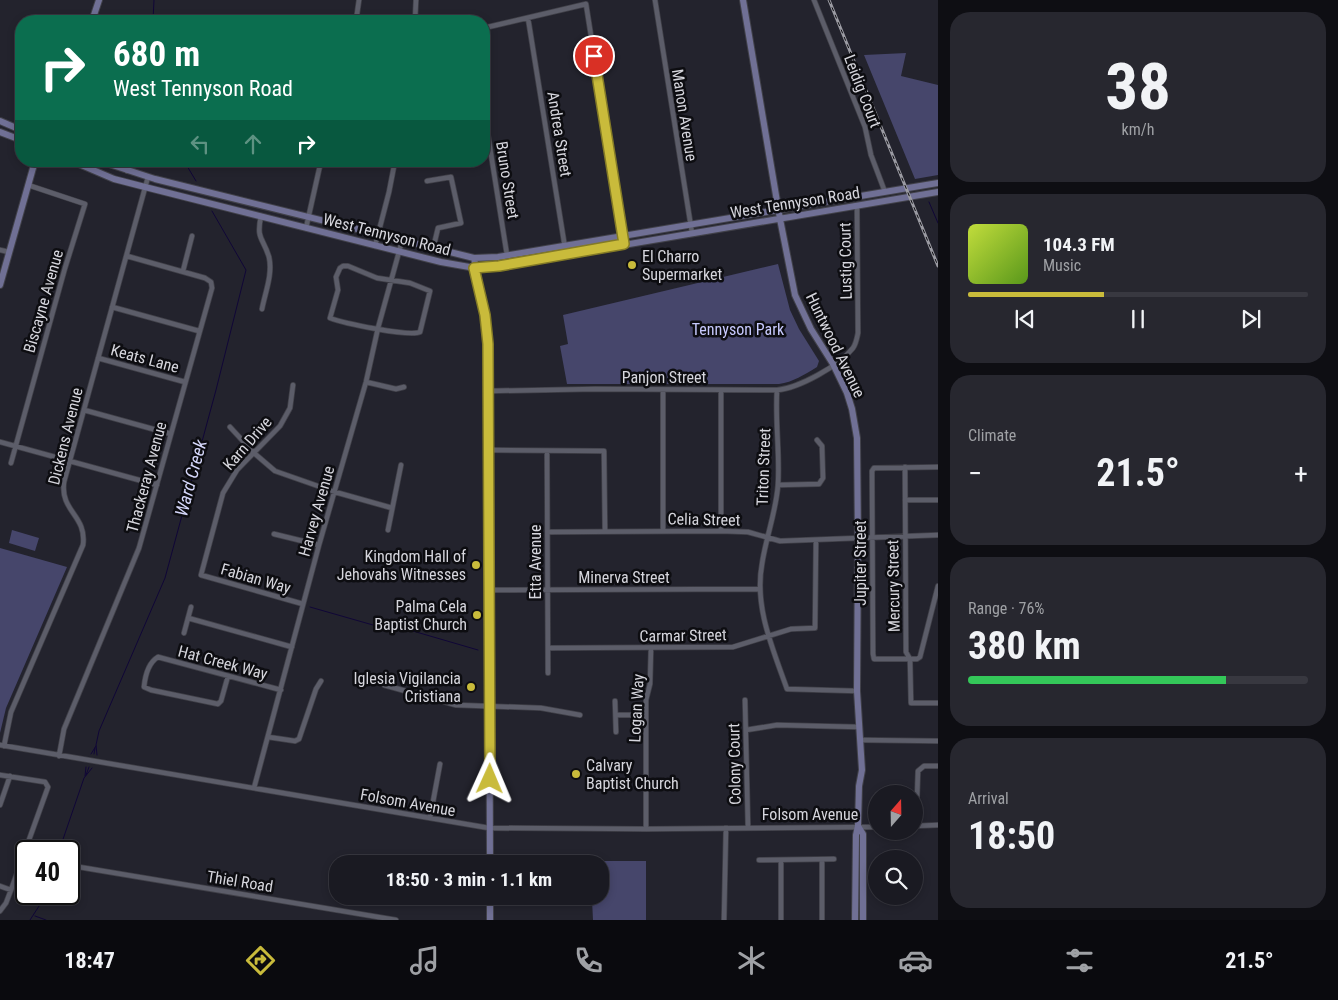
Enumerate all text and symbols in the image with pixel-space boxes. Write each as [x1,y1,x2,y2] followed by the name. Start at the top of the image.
[113,34,200,75] text: 680 m
[30,35,95,100] icon: right
[573,35,615,77] pin
[580,42,608,70] icon: arrive
[1105,49,1171,125] text: 38
[840,52,885,131] street label: Leidig Court
[668,68,701,162] street label: Manon Avenue
[113,76,293,101] text: West Tennyson Road
[543,90,576,178] street label: Andrea Street
[1122,120,1154,139] text: km/h
[186,130,214,158] icon: left
[239,130,267,158] icon: ahead
[292,130,320,158] icon: right
[492,140,523,220] street label: Bruno Street
[729,183,861,222] street label: West Tennyson Road
[321,209,453,260] street label: West Tennyson Road
[835,222,856,300] street label: Lustig Court
[1043,233,1115,256] text: 104.3 FM
[20,247,67,355] street label: Biscayne Avenue
[642,247,722,284] place label: El Charro Supermarket
[1043,256,1081,275] text: Music
[626,259,638,271] marker: El Charro Supermarket
[802,290,869,401] street label: Huntwood Avenue
[1011,305,1039,333] icon: previous
[1124,305,1152,333] icon: pause
[1237,305,1265,333] icon: next
[692,320,785,339] park label: Tennyson Park
[109,340,181,377] street label: Keats Lane
[622,368,707,387] street label: Panjon Street
[44,386,87,487] street label: Dickens Avenue
[219,413,276,474] street label: Karn Drive
[123,420,170,535] street label: Thackeray Avenue
[968,426,1016,445] text: Climate
[753,428,774,506] street label: Triton Street
[170,436,211,519] water label: Ward Creek
[1096,451,1180,495] text: 21.5°
[968,457,982,490] text: −
[1294,457,1308,490] text: +
[295,464,338,559] street label: Harvey Avenue
[667,509,741,530] street label: Celia Street
[851,520,870,606] street label: Jupiter Street
[526,525,545,599] street label: Etta Avenue
[883,539,904,632] street label: Mercury Street
[337,547,466,584] place label: Kingdom Hall of Jehovahs Witnesses
[219,559,293,598] street label: Fabian Way
[470,559,482,571] marker: Kingdom Hall of Jehovahs Witnesses
[578,568,670,587] street label: Minerva Street
[374,597,467,634] place label: Palma Cela Baptist Church
[968,599,1044,618] text: Range · 76%
[471,609,483,621] marker: Palma Cela Baptist Church
[968,624,1081,668] text: 380 km
[639,625,727,646] street label: Carmar Street
[176,641,270,684] street label: Hat Creek Way
[354,669,461,706] place label: Iglesia Vigilancia Cristiana
[625,673,648,743] street label: Logan Way
[465,681,477,693] marker: Iglesia Vigilancia Cristiana
[724,723,745,805] street label: Colony Court
[463,752,515,804] position arrow
[586,756,679,793] place label: Calvary Baptist Church
[570,768,582,780] marker: Calvary Baptist Church
[359,785,457,820] street label: Folsom Avenue
[868,785,922,840] north arrow
[868,785,923,905] map controls
[968,789,1009,808] text: Arrival
[762,805,858,824] street label: Folsom Avenue
[968,814,1055,858] text: 18:50
[15,840,80,905] speed limit sign: 40
[868,850,923,905] button: search
[205,867,274,896] street label: Thiel Road
[386,868,552,891] text: 18:50 · 3 min · 1.1 km
[243,943,278,978] icon: directions
[407,943,442,978] icon: music
[571,943,606,978] icon: phone
[734,943,769,978] icon: climate
[898,943,933,978] icon: car
[1062,943,1097,978] icon: filters
[64,948,115,973] text: 18:47
[1225,948,1274,973] text: 21.5°

